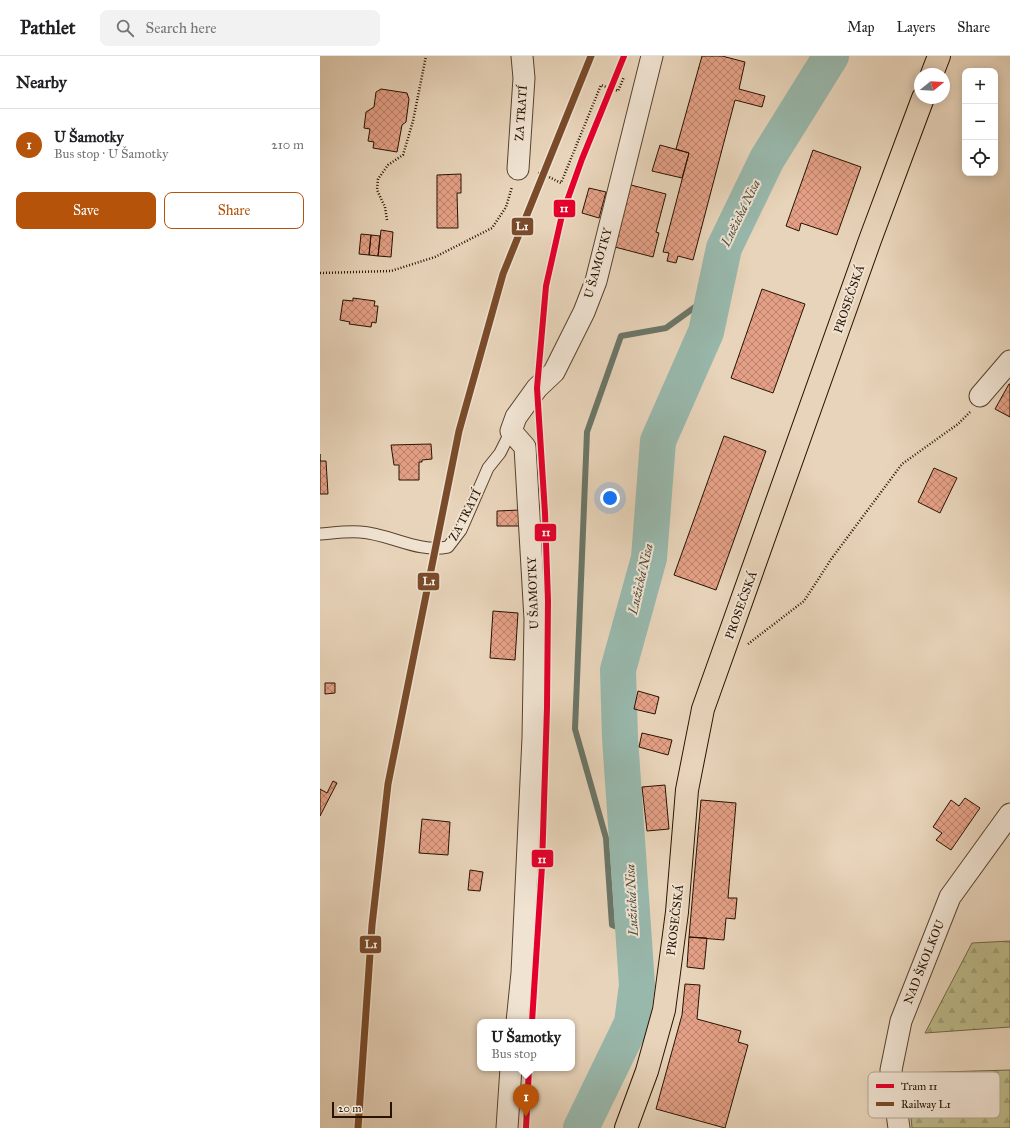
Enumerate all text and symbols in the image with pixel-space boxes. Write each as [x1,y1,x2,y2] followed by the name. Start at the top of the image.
[100,10,380,46] search box
[20,16,76,39] text: Pathlet
[114,17,136,39] icon: search
[146,19,217,37] text: Search here
[847,19,875,36] text: Map
[897,19,935,36] text: Layers
[957,19,990,36] text: Share
[914,68,950,104] north arrow
[962,68,998,176] map controls
[962,68,998,104] button: +
[16,72,67,93] text: Nearby
[510,84,530,141] street label: ZA TRATÍ
[962,104,998,140] button: −
[54,128,124,146] text: U Šamotky
[26,137,32,153] text: 1
[271,137,304,153] text: 210 m
[962,140,998,176] button: locate
[54,146,168,162] text: Bus stop · U Šamotky
[718,177,764,250] water label: Lužická Nisa
[16,192,156,229] button: Save
[164,192,304,229] button: Share
[553,199,576,218] line badge: 11
[560,202,569,215] text: 11
[511,217,534,236] line badge: L1
[516,220,529,233] text: L1
[579,225,615,300] street label: U ŠAMOTKY
[829,262,867,335] street label: PROSEČSKÁ
[444,485,484,543] street label: ZA TRATÍ
[600,488,620,508] your location
[534,523,557,542] line badge: 11
[542,526,551,539] text: 11
[625,542,657,617] water label: Lužická Nisa
[523,556,541,630] street label: U ŠAMOTKY
[720,568,760,641] street label: PROSEČSKÁ
[417,572,440,591] line badge: L1
[423,575,436,588] text: L1
[531,849,554,868] line badge: 11
[538,853,547,866] text: 11
[622,864,642,937] water label: Lužická Nisa
[662,883,686,956] street label: PROSEČSKÁ
[899,917,948,1006] street label: NAD ŠKOLKOU
[359,935,382,954] line badge: L1
[365,938,378,951] text: L1
[477,1019,575,1071] popup
[491,1028,561,1046] text: U Šamotky
[491,1046,537,1062] text: Bus stop
[868,1072,1000,1118] legend
[901,1080,937,1093] text: Tram 11
[513,1084,539,1117] pin: 1
[901,1098,951,1111] text: Railway L1
[332,1100,392,1119] scale bar
[338,1102,361,1115] text: 20 m

